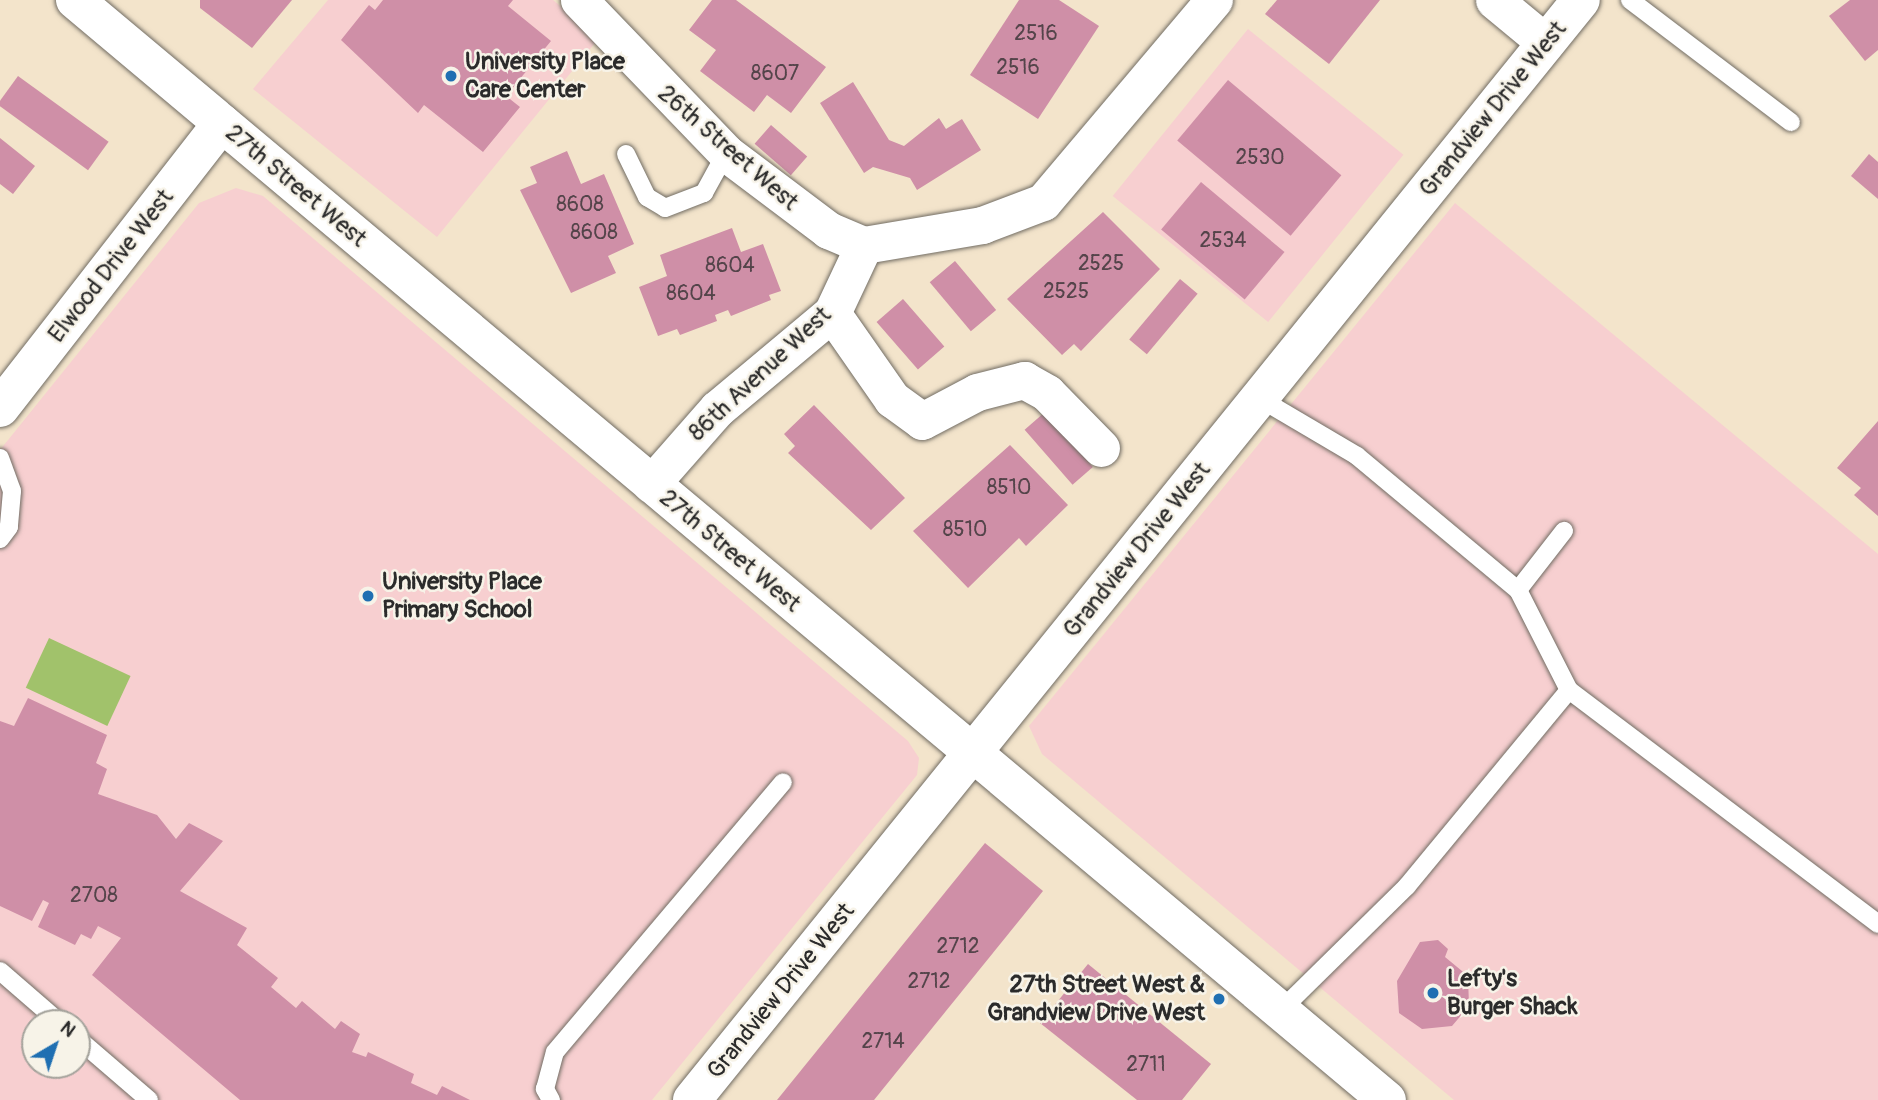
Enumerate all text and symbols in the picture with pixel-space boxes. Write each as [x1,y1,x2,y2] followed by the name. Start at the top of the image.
[1413,15,1573,203] street label: Grandview Drive West
[1014,21,1058,47] house number: 2516
[465,48,625,104] place label: University Place Care Center
[996,55,1040,81] house number: 2516
[751,61,799,87] house number: 8607
[443,68,459,84] marker: University Place Care Center
[652,79,804,217] street label: 26th Street West
[220,119,372,253] street label: 27th Street West
[1235,145,1285,171] house number: 2530
[42,184,180,348] street label: Elwood Drive West
[556,192,604,218] house number: 8608
[570,220,618,246] house number: 8608
[1199,228,1247,254] house number: 2534
[1078,251,1124,277] house number: 2525
[705,253,755,279] house number: 8604
[1043,279,1089,305] house number: 2525
[666,281,716,307] house number: 8604
[683,301,837,447] street label: 86th Avenue West
[1057,456,1217,644] street label: Grandview Drive West
[987,475,1031,501] house number: 8510
[654,484,806,618] street label: 27th Street West
[943,517,987,543] house number: 8510
[382,568,542,624] place label: University Place Primary School
[360,588,376,604] marker: University Place Primary School
[70,883,118,909] house number: 2708
[701,897,861,1085] street label: Grandview Drive West
[937,934,979,960] house number: 2712
[1447,965,1578,1021] place label: Lefty's Burger Shack
[908,969,950,995] house number: 2712
[987,971,1205,1027] place label: 27th Street West & Grandview Drive West
[1425,985,1441,1001] marker: Lefty's Burger Shack
[1211,991,1227,1007] marker: 27th Street West & Grandview Drive West
[21,1009,91,1079] north arrow
[55,1016,80,1043] text: N
[861,1029,905,1055] house number: 2714
[1126,1052,1166,1078] house number: 2711

